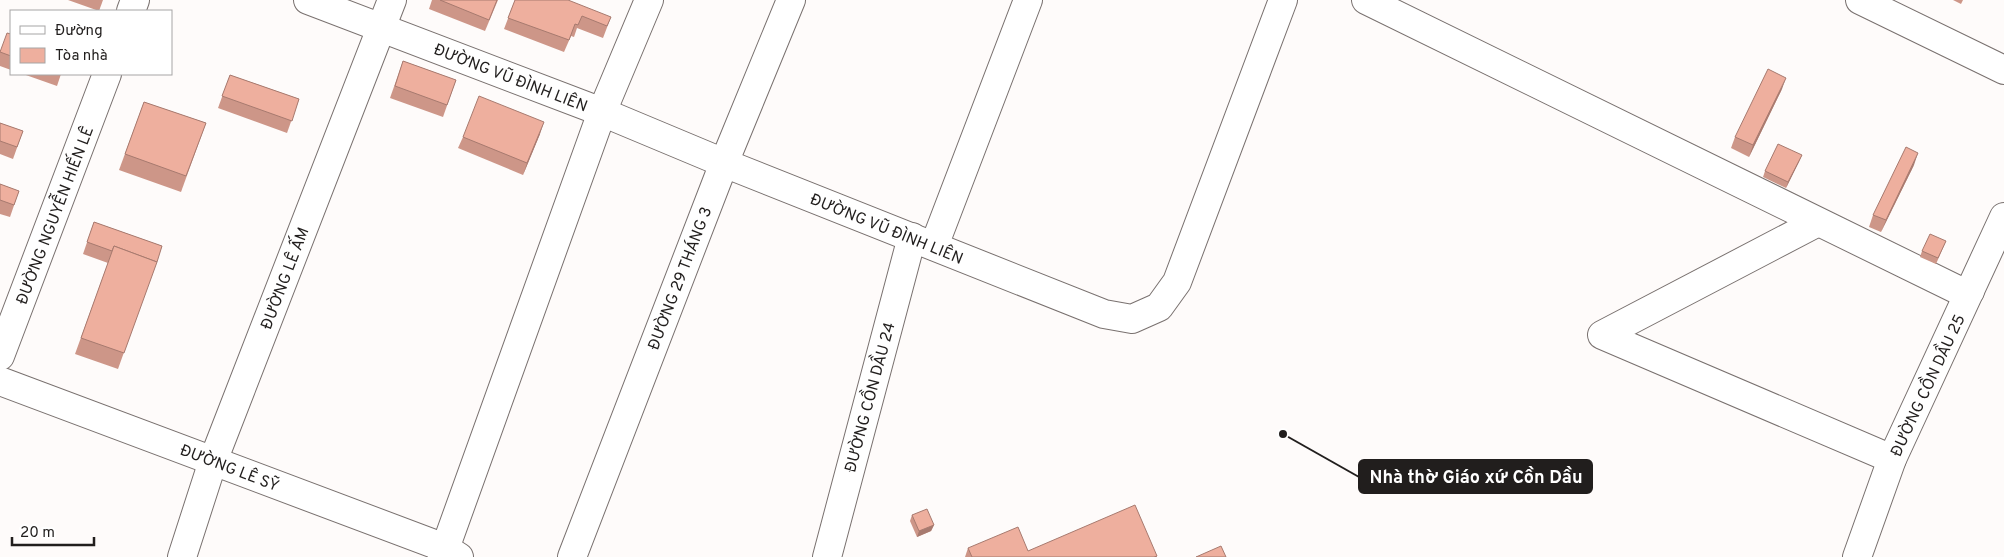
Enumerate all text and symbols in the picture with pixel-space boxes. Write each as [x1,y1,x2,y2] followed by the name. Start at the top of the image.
[10,10,172,75] legend
[55,22,103,41] text: Đường
[431,37,591,117] street label: ĐƯỜNG VŨ ĐÌNH LIÊN
[55,47,108,66] text: Tòa nhà
[8,122,99,308] street label: ĐƯỜNG NGUYỄN HIẾN LÊ
[807,187,967,270] street label: ĐƯỜNG VŨ ĐÌNH LIÊN
[642,204,717,353] street label: ĐƯỜNG 29 THÁNG 3
[253,223,315,333] street label: ĐƯỜNG LÊ ẤM
[1883,309,1971,460] street label: ĐƯỜNG CỒN DẦU 25
[836,319,901,475] street label: ĐƯỜNG CỒN DẦU 24
[177,438,283,497] street label: ĐƯỜNG LÊ SỸ
[1359,460,1592,493] callout: Nhà thờ Giáo xứ Cồn Dầu
[1369,466,1583,490] text: Nhà thờ Giáo xứ Cồn Dầu
[12,514,95,546] scale bar
[20,524,55,543] text: 20 m

